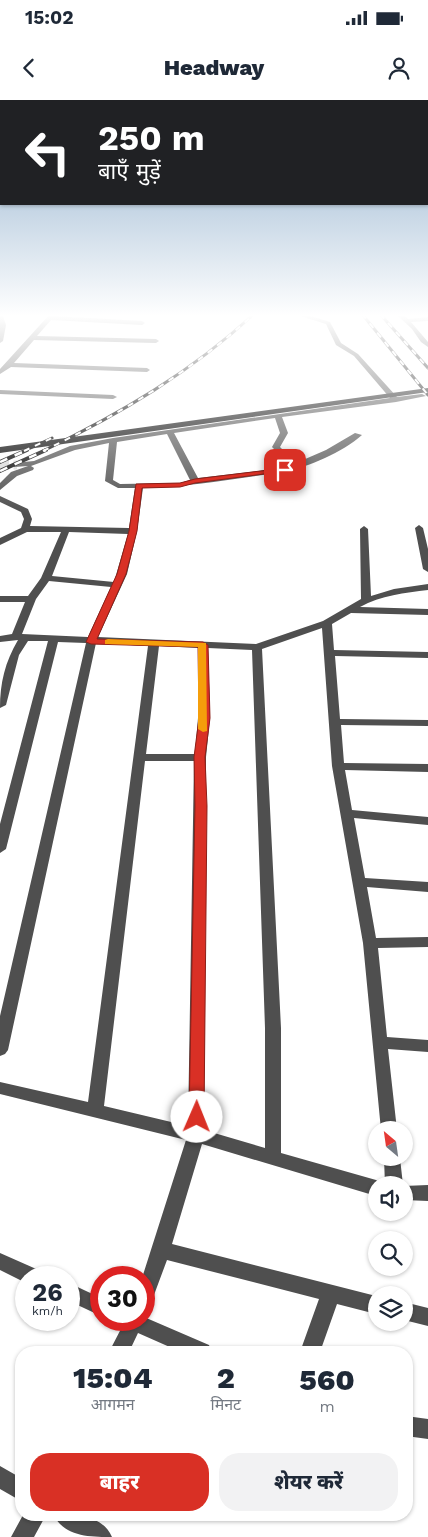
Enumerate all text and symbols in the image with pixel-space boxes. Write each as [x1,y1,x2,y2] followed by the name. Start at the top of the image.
[25,6,74,29] text: 15:02
[15,54,43,82] icon: back
[385,54,413,82] icon: person
[164,55,264,80] text: Headway
[98,117,205,159] text: 250 m
[15,120,80,185] icon: left
[98,159,161,184] text: बाएँ मुड़ें
[264,449,306,491] pin
[271,456,299,484] icon: arrive
[170,1090,222,1142] position arrow
[368,1121,412,1166] north arrow
[368,1121,413,1331] map controls
[368,1176,413,1221] button: sound
[368,1231,413,1276] button: search
[90,1266,155,1331] speed limit sign: 30
[32,1278,63,1307] text: 26
[368,1286,413,1331] button: layers
[32,1304,63,1318] text: km/h
[73,1360,152,1395] text: 15:04
[217,1360,235,1395] text: 2
[299,1362,355,1397] text: 560
[91,1395,135,1414] text: आगमन
[211,1395,241,1414] text: मिनट
[319,1397,335,1416] text: m
[30,1453,209,1511] button: बाहर
[219,1453,398,1511] button: शेयर करें

